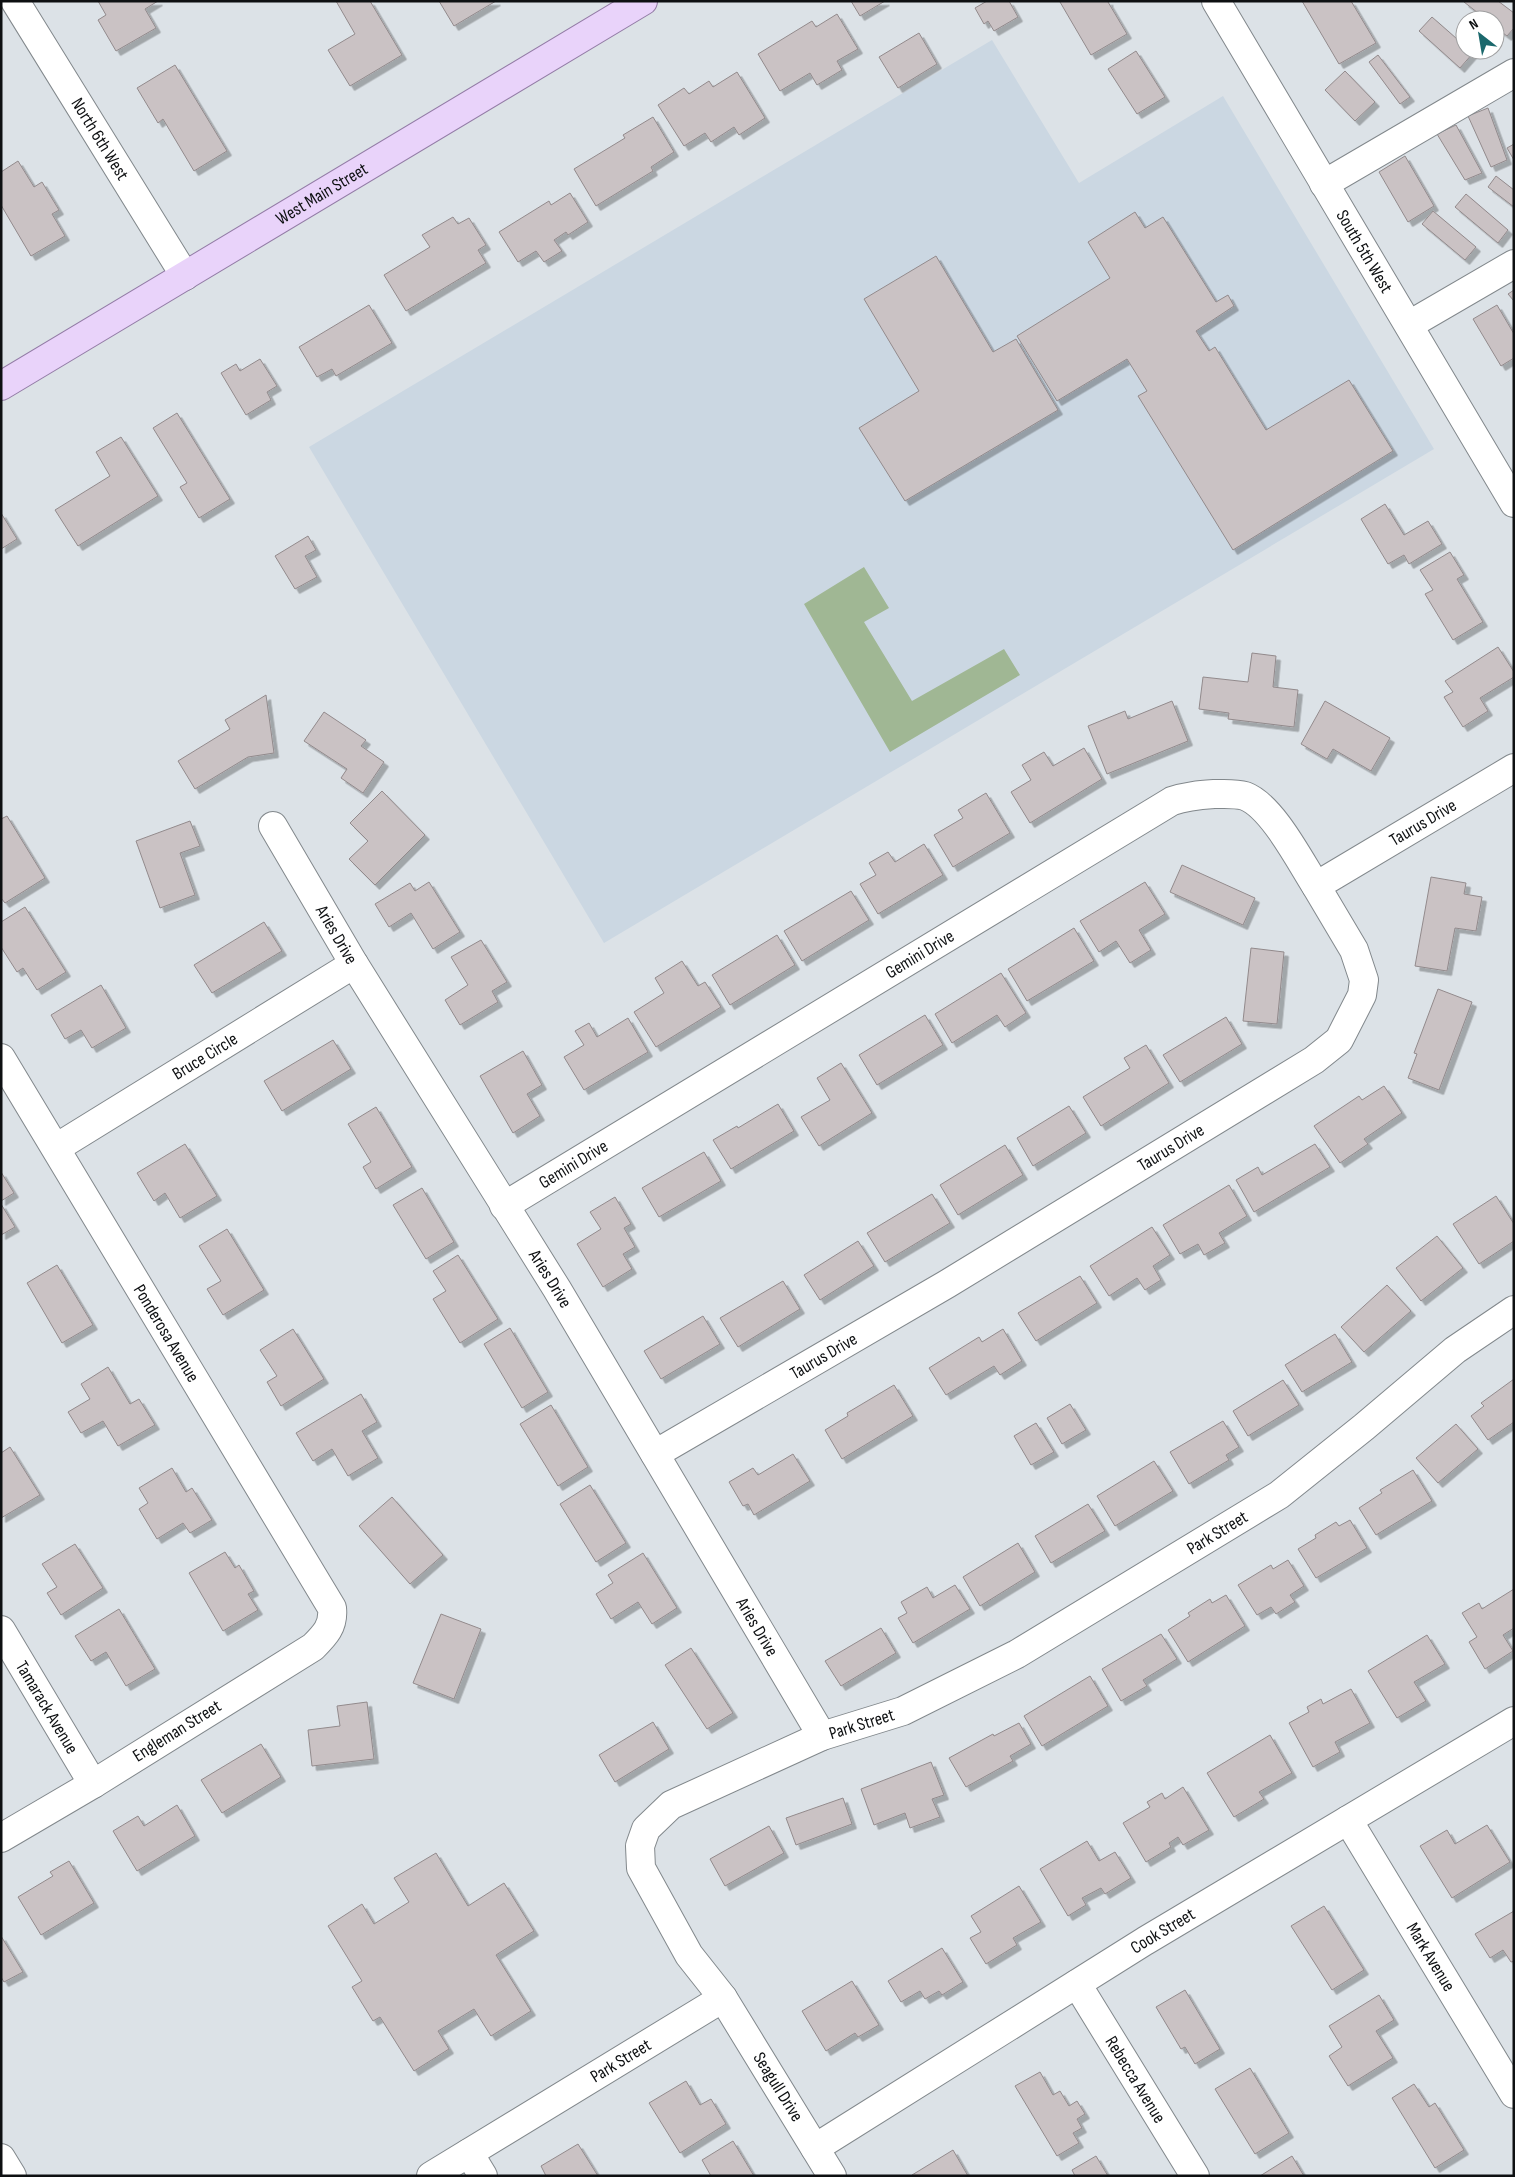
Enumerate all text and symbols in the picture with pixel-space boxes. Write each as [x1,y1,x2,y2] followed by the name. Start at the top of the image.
[1455,10,1505,60] north arrow
[1466,15,1481,33] text: N
[67,94,134,184] street label: North 6th West
[272,158,372,229] street label: West Main Street
[1332,206,1398,297] street label: South 5th West
[1386,794,1460,850] street label: Taurus Drive
[311,901,362,968] street label: Aries Drive
[881,925,958,983] street label: Gemini Drive
[168,1028,241,1084] street label: Bruce Circle
[1134,1119,1208,1176] street label: Taurus Drive
[535,1135,611,1193] street label: Gemini Drive
[524,1245,576,1312] street label: Aries Drive
[129,1280,204,1386] street label: Ponderosa Avenue
[786,1328,861,1384] street label: Taurus Drive
[1183,1506,1252,1559] street label: Park Street
[731,1593,783,1660] street label: Aries Drive
[11,1657,83,1757] street label: Tamarack Avenue
[129,1695,225,1766] street label: Engleman Street
[826,1704,897,1744] street label: Park Street
[1127,1903,1199,1958] street label: Cook Street
[1402,1919,1460,1995] street label: Mark Avenue
[1101,2032,1170,2127] street label: Rebecca Avenue
[586,2034,655,2087] street label: Park Street
[749,2049,807,2125] street label: Seagull Drive

